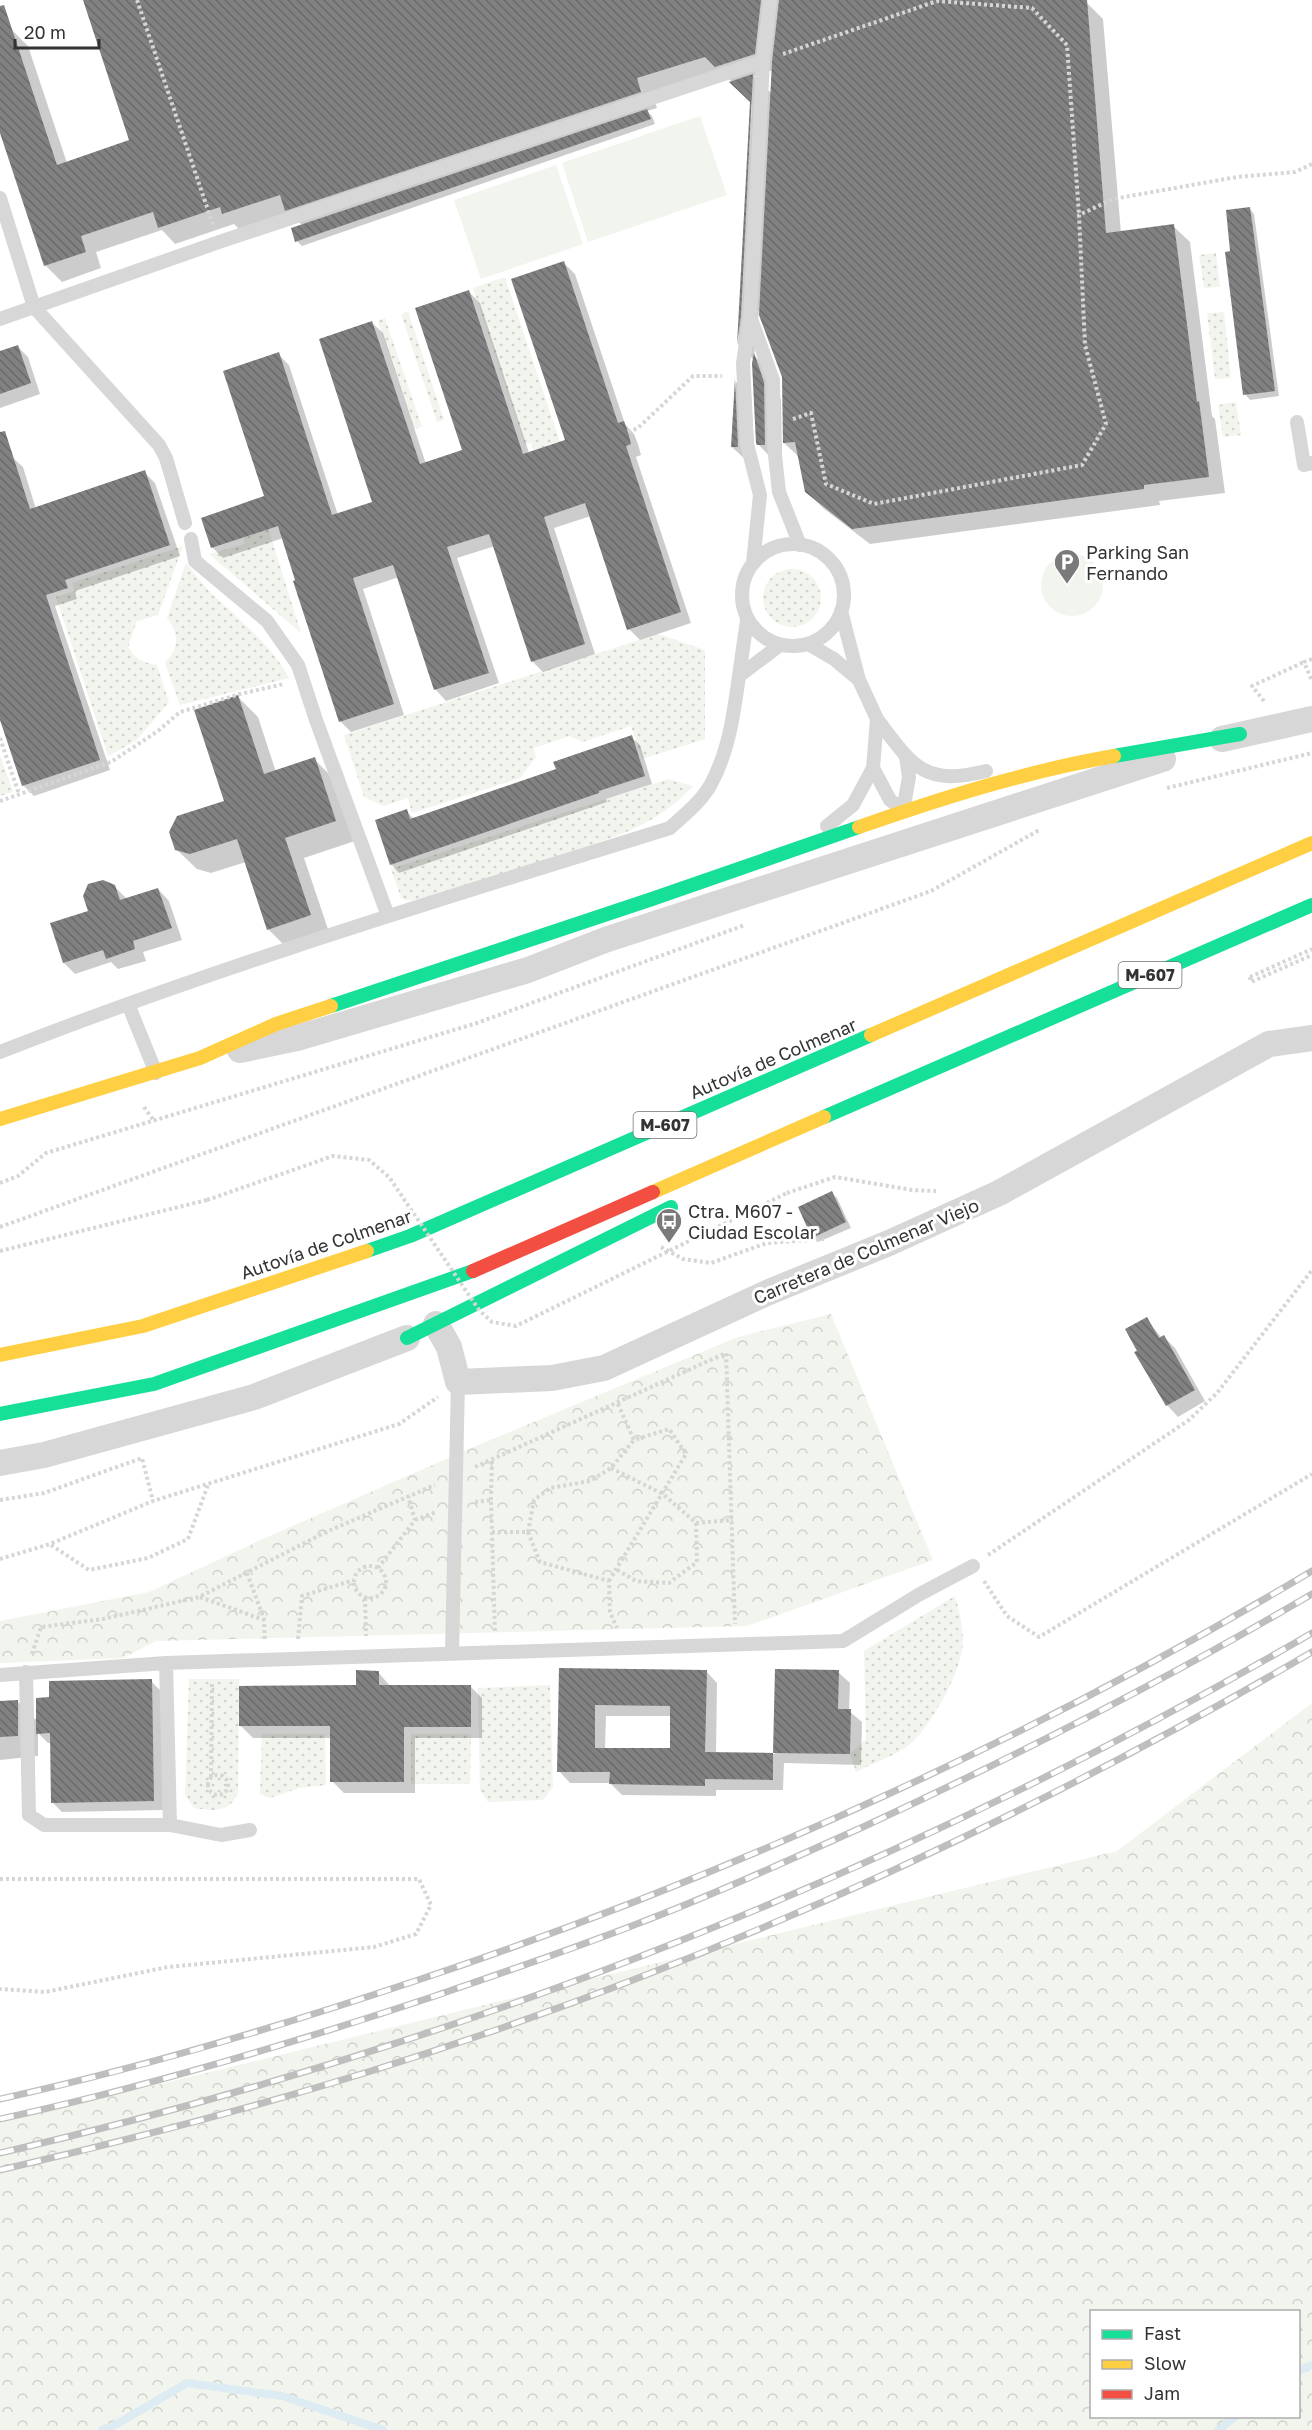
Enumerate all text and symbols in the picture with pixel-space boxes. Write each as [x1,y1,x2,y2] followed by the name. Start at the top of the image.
[15,12,99,50] scale bar
[24,21,66,43] text: 20 m
[1086,541,1189,584] place label: Parking San Fernando
[1052,547,1082,585] parking icon: Parking San Fernando
[1118,962,1182,988] road number: M-607
[686,1013,860,1103] street label: Autovía de Colmenar
[634,1112,696,1138] road number: M-607
[750,1193,982,1309] street label: Carretera de Colmenar Viejo
[688,1200,817,1243] place label: Ctra. M607 - Ciudad Escolar
[238,1204,414,1284] street label: Autovía de Colmenar
[654,1206,684,1244] bus stop icon: Ctra. M607 - Ciudad Escolar
[1090,2310,1300,2418] legend
[1144,2322,1181,2344] text: Fast
[1144,2352,1187,2374] text: Slow
[1144,2382,1180,2404] text: Jam

